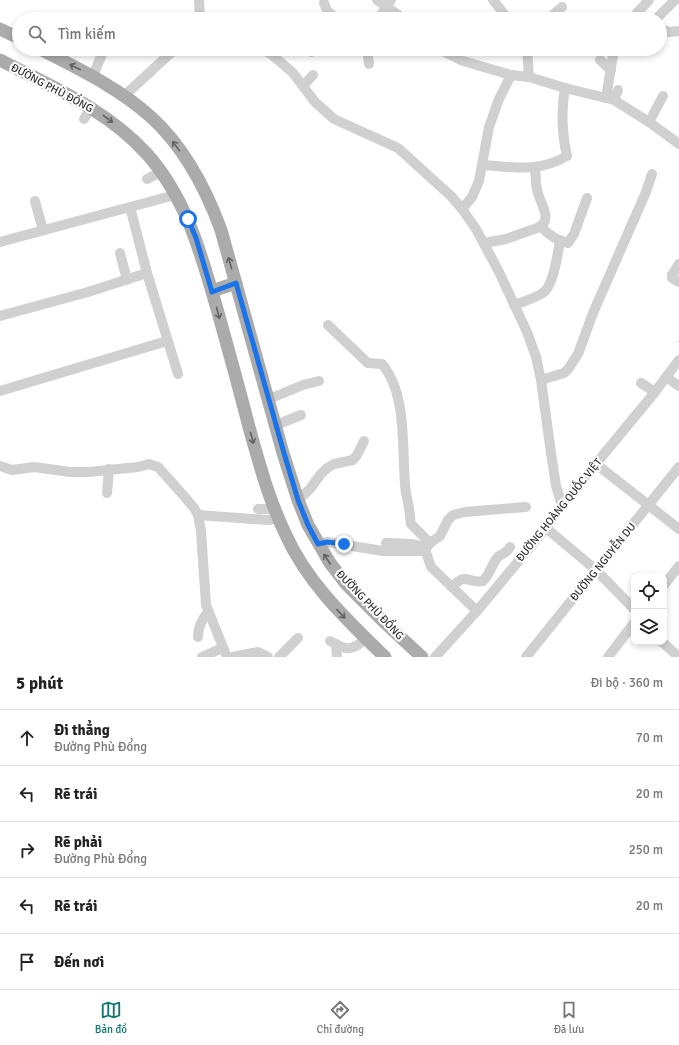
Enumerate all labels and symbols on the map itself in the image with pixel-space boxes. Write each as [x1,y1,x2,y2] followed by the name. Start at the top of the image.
[9,58,97,115] street label: ĐƯỜNG PHÙ ĐỔNG
[69,63,81,70] one-way arrow
[102,115,113,123] one-way arrow
[172,141,180,152] one-way arrow
[179,210,197,228] route start
[226,257,233,270] one-way arrow
[215,306,222,319] one-way arrow
[249,431,257,444] one-way arrow
[511,453,605,564] street label: ĐƯỜNG HOÀNG QUỐC VIỆT
[566,519,639,604] street label: ĐƯỜNG NGUYỄN DU
[335,535,353,553] route end
[323,553,331,565] one-way arrow
[334,566,409,642] street label: ĐƯỜNG PHÙ ĐỔNG
[337,609,346,619] one-way arrow

